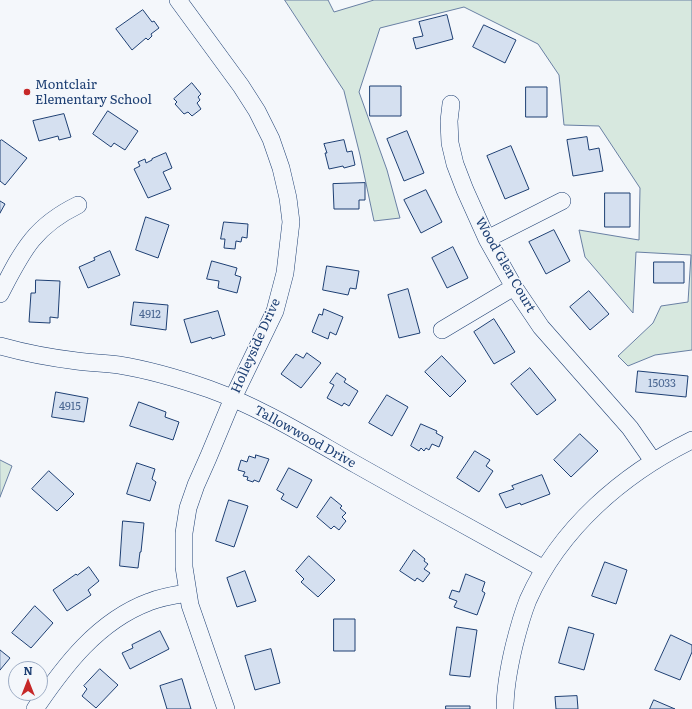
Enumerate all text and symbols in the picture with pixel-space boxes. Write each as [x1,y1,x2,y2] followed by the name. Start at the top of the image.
[35,77,152,108] place label: Montclair Elementary School
[22,87,32,97] marker: Montclair Elementary School
[472,215,538,315] street label: Wood Glen Court
[228,296,284,396] street label: Holleyside Drive
[139,308,161,322] house number: 4912
[648,377,676,391] house number: 15033
[59,400,81,414] house number: 4915
[251,403,359,471] street label: Tallowwood Drive
[8,661,48,701] north arrow
[23,662,33,678] text: N

